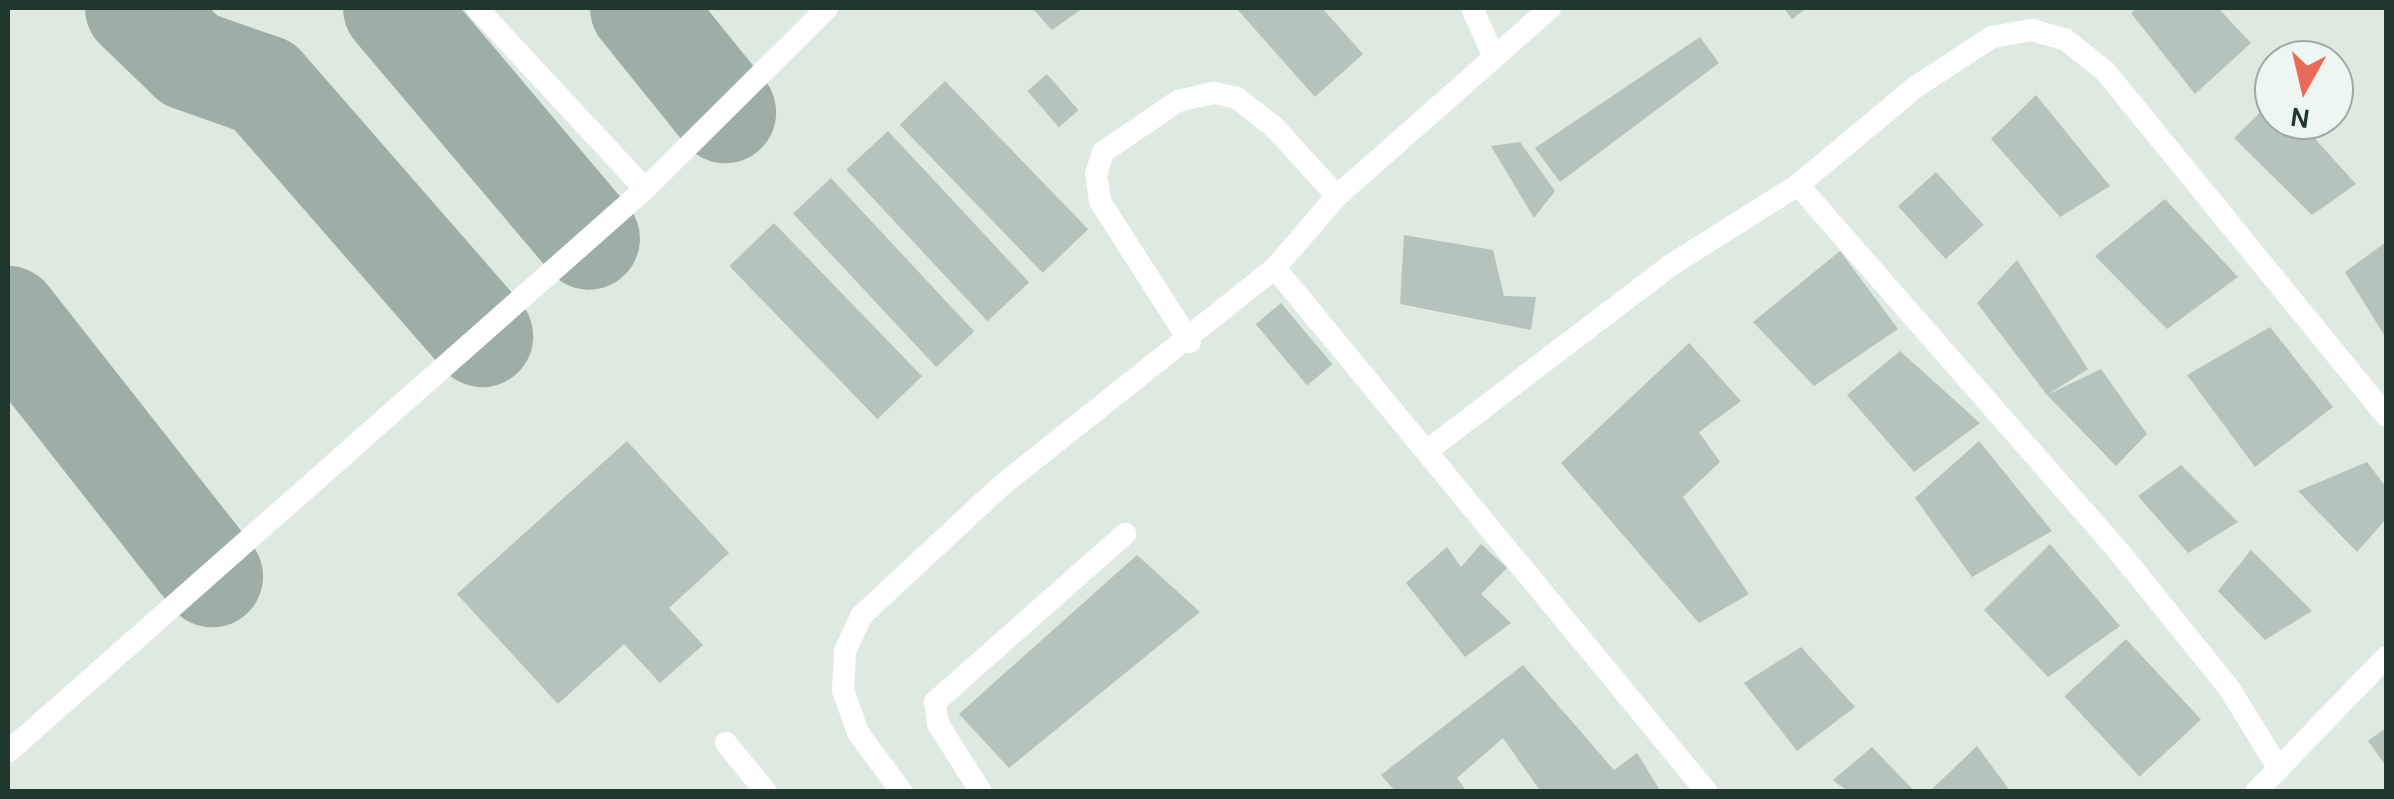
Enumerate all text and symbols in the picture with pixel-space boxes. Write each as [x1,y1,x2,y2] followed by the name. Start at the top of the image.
[2254,40,2354,140] north arrow
[2288,100,2312,136] text: N

